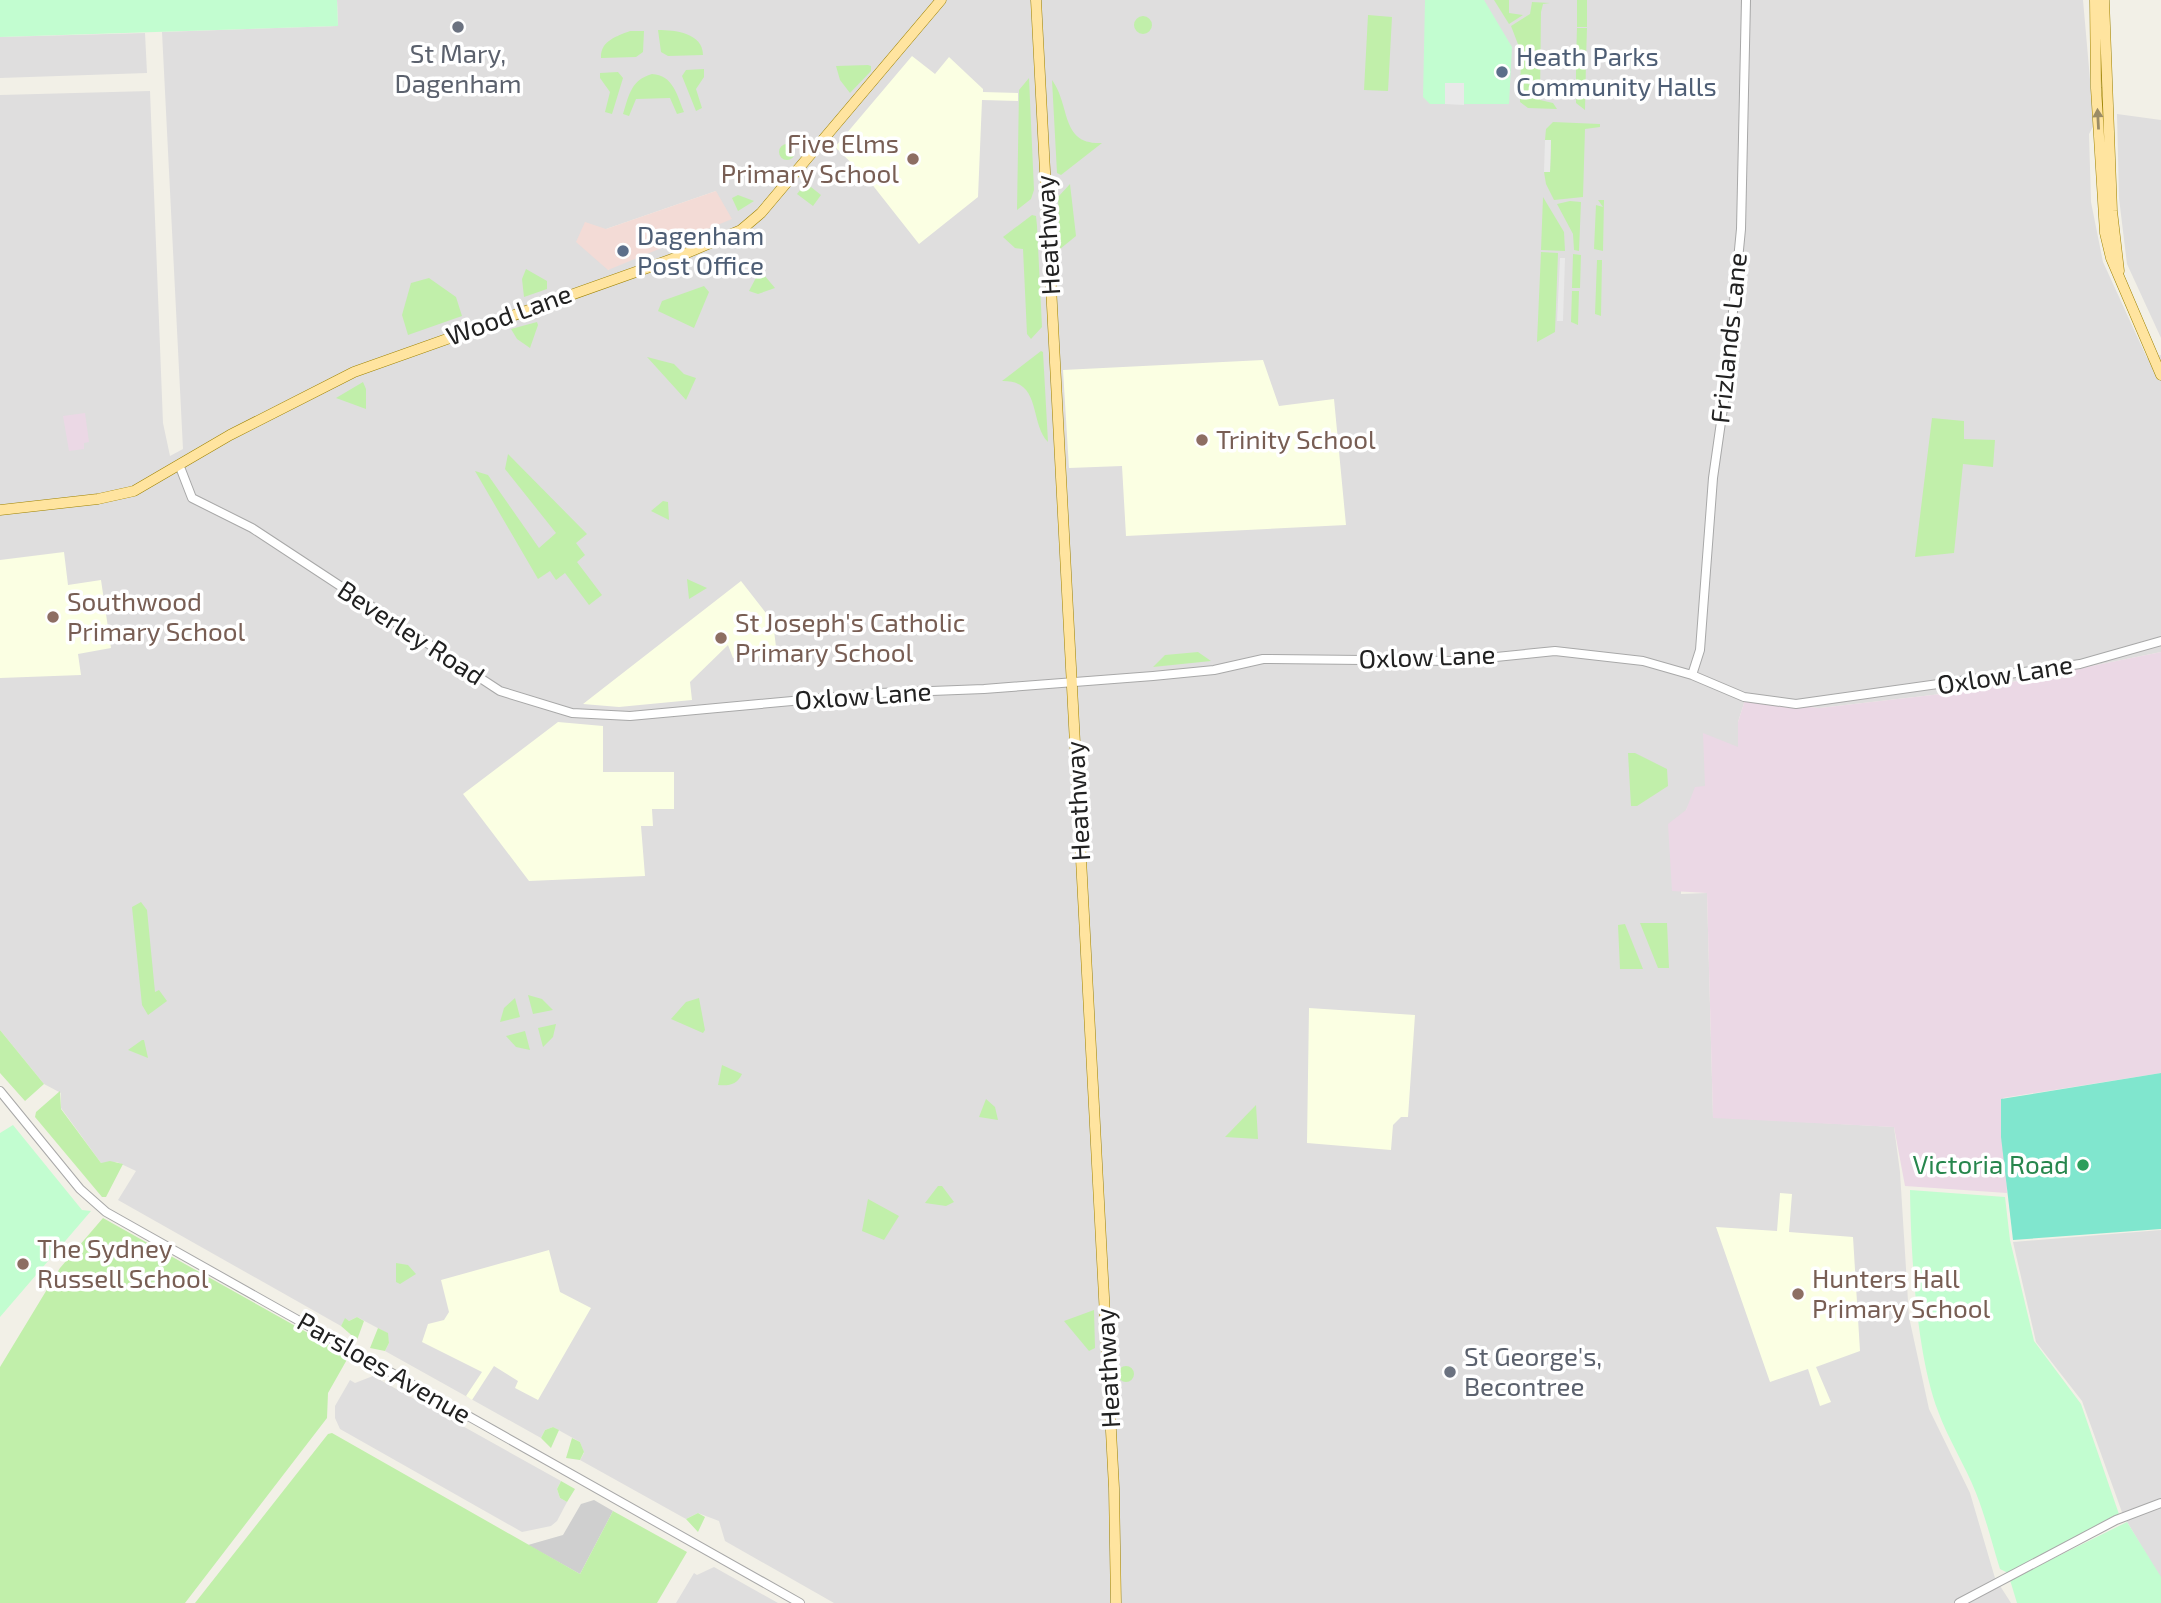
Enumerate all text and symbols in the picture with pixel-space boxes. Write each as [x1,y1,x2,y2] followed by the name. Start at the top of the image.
[450,19,466,35] marker: St Mary, Dagenham
[394,37,522,98] place label: St Mary, Dagenham
[1516,40,1717,101] place label: Heath Parks Community Halls
[1494,64,1510,80] marker: Heath Parks Community Halls
[2092,108,2103,130] one-way arrow
[721,127,899,188] place label: Five Elms Primary School
[905,151,921,167] marker: Five Elms Primary School
[1028,174,1065,296] street label: Heathway
[637,219,764,280] place label: Dagenham Post Office
[615,243,631,259] marker: Dagenham Post Office
[1703,251,1752,425] street label: Frizlands Lane
[442,277,575,351] street label: Wood Lane
[1216,423,1376,454] place label: Trinity School
[1194,432,1210,448] marker: Trinity School
[333,573,491,691] street label: Beverley Road
[67,585,246,646] place label: Southwood Primary School
[735,606,966,667] place label: St Joseph's Catholic Primary School
[45,609,61,625] marker: Southwood Primary School
[713,630,729,646] marker: St Joseph's Catholic Primary School
[1358,638,1496,673] street label: Oxlow Lane
[1935,647,2075,700] street label: Oxlow Lane
[794,674,932,715] street label: Oxlow Lane
[1058,740,1095,862] street label: Heathway
[1913,1148,2069,1179] place label: Victoria Road
[2075,1157,2091,1173] marker: Victoria Road
[37,1232,209,1293] place label: The Sydney Russell School
[15,1256,31,1272] marker: The Sydney Russell School
[1812,1262,1991,1323] place label: Hunters Hall Primary School
[1790,1286,1806,1302] marker: Hunters Hall Primary School
[293,1305,477,1429] street label: Parsloes Avenue
[1088,1307,1125,1429] street label: Heathway
[1464,1340,1602,1401] place label: St George's, Becontree
[1442,1364,1458,1380] marker: St George's, Becontree

